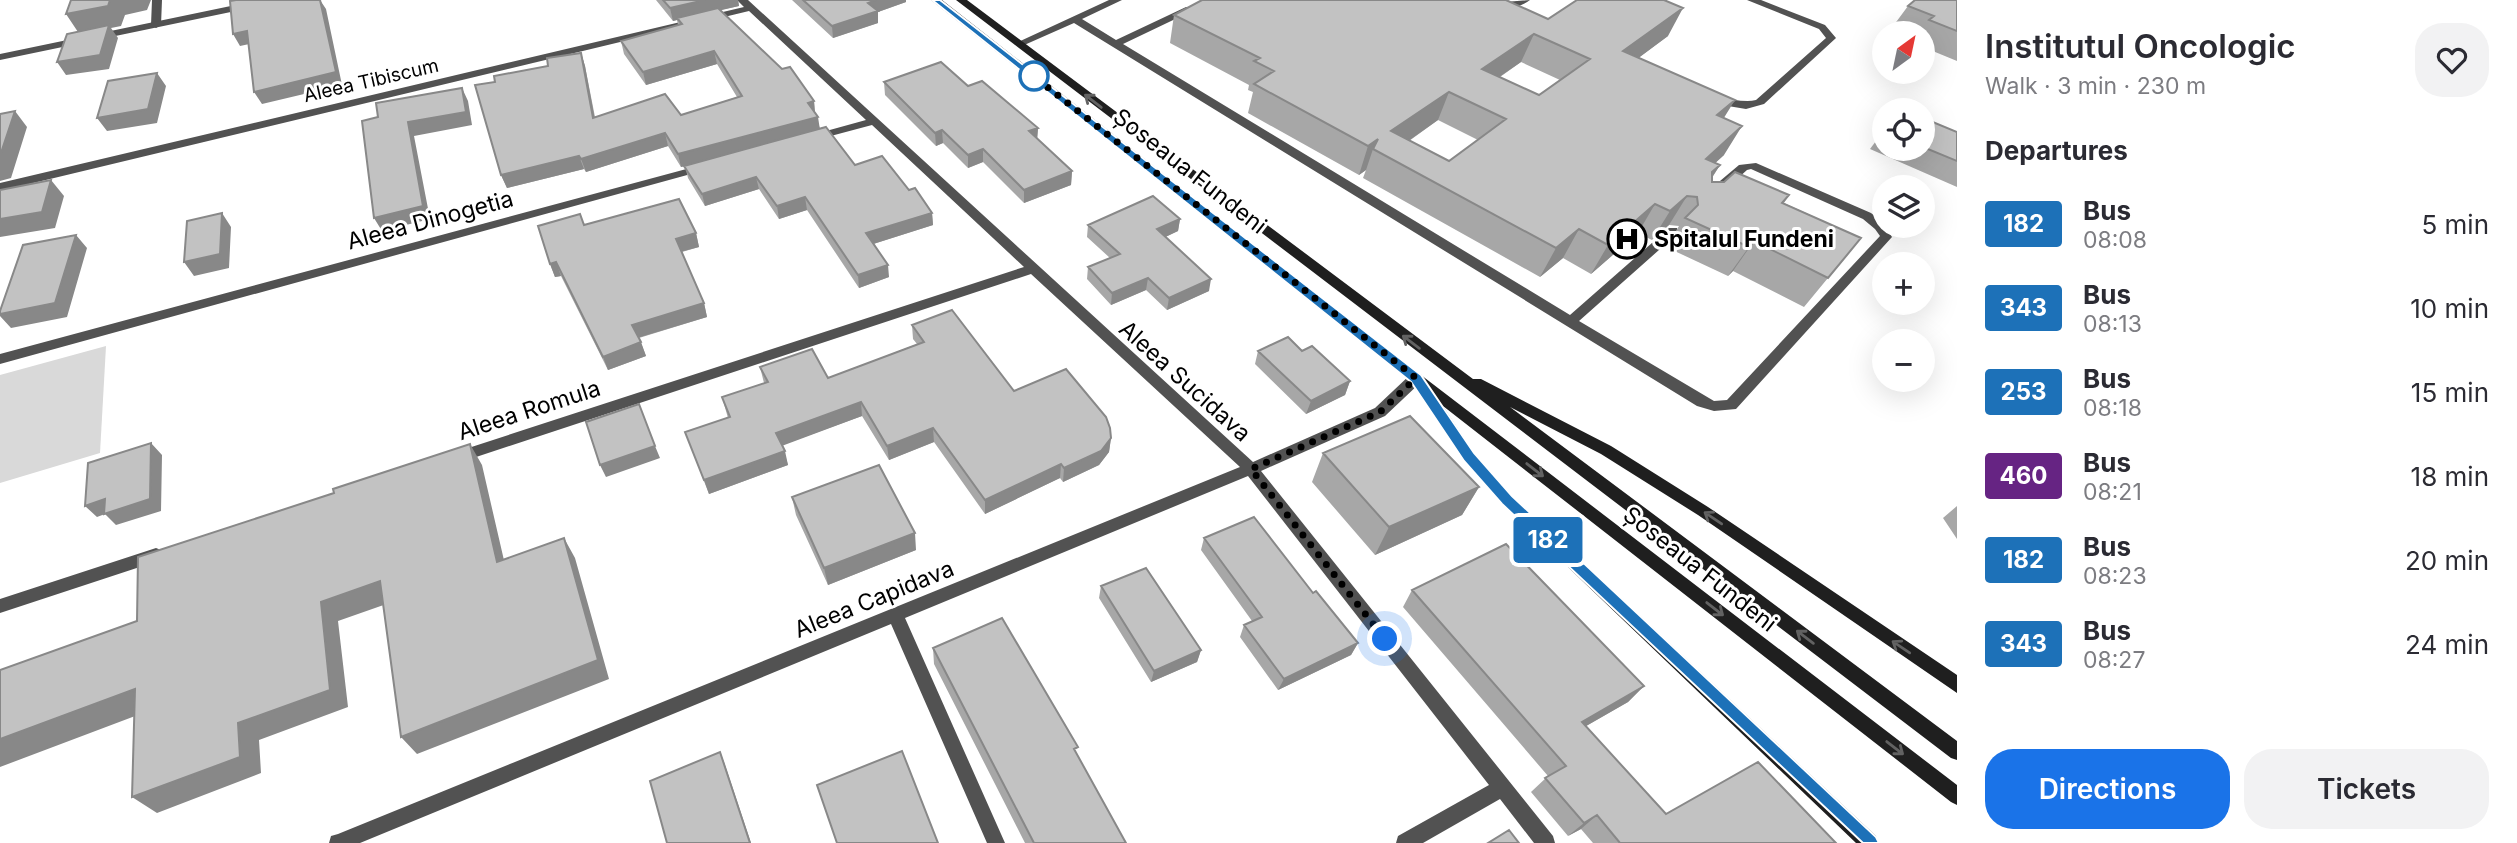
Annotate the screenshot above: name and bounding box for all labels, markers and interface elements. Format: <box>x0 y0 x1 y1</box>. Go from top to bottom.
north arrow <box>1872 21 1936 84</box>
map controls <box>1872 21 1935 392</box>
button: heart <box>2415 23 2489 97</box>
text: Institutul Oncologic <box>1985 26 2296 66</box>
street label: Aleea Tibiscum <box>301 54 441 107</box>
unlabelled marker <box>1019 61 1049 91</box>
text: Walk · 3 min · 230 m <box>1985 72 2206 100</box>
one-way arrow <box>1084 94 1102 109</box>
button: locate <box>1872 98 1935 161</box>
street label: Șoseaua Fundeni <box>1108 102 1272 240</box>
text: Departures <box>1985 135 2128 166</box>
button: layers <box>1872 175 1935 238</box>
street label: Aleea Dinogetia <box>344 184 516 256</box>
text: Bus <box>2083 195 2131 226</box>
text: 182 <box>2003 209 2044 238</box>
text: 5 min <box>2421 209 2489 240</box>
hospital icon: Spitalul Fundeni <box>1606 218 1648 260</box>
place label: Spitalul Fundeni <box>1654 225 1834 253</box>
text: 08:08 <box>2083 226 2147 254</box>
button: + <box>1872 252 1935 315</box>
text: Bus <box>2083 279 2131 310</box>
text: 343 <box>2000 293 2047 322</box>
text: 10 min <box>2410 293 2489 324</box>
text: 08:13 <box>2083 310 2142 338</box>
street label: Aleea Sucidava <box>1113 315 1257 447</box>
button: − <box>1872 329 1935 392</box>
one-way arrow <box>1402 335 1420 350</box>
text: Bus <box>2083 363 2131 394</box>
street label: Aleea Romula <box>454 374 604 446</box>
text: 253 <box>2001 377 2046 406</box>
text: 15 min <box>2411 377 2489 408</box>
text: 08:18 <box>2083 394 2142 422</box>
text: Bus <box>2083 447 2131 478</box>
text: 460 <box>2000 461 2048 490</box>
text: 18 min <box>2411 461 2489 492</box>
one-way arrow <box>1525 463 1544 478</box>
text: 08:21 <box>2083 478 2142 506</box>
street label: Șoseaua Fundeni <box>1618 500 1782 638</box>
one-way arrow <box>1704 511 1723 525</box>
line badge: 182 <box>1508 517 1588 563</box>
text: 182 <box>1527 525 1569 554</box>
text: Bus <box>2083 531 2131 562</box>
text: 182 <box>2003 545 2044 574</box>
text: 20 min <box>2405 545 2489 576</box>
street label: Aleea Capidava <box>790 554 958 644</box>
text: 08:23 <box>2083 562 2147 590</box>
one-way arrow <box>1705 602 1724 617</box>
text: Bus <box>2083 615 2131 646</box>
your location <box>1367 621 1402 656</box>
text: 343 <box>2000 629 2047 658</box>
text: 24 min <box>2405 629 2489 660</box>
one-way arrow <box>1796 630 1815 645</box>
one-way arrow <box>1892 640 1911 654</box>
text: 08:27 <box>2083 646 2145 674</box>
one-way arrow <box>1885 741 1904 756</box>
button: Directions <box>1985 749 2230 829</box>
button: Tickets <box>2244 749 2489 829</box>

